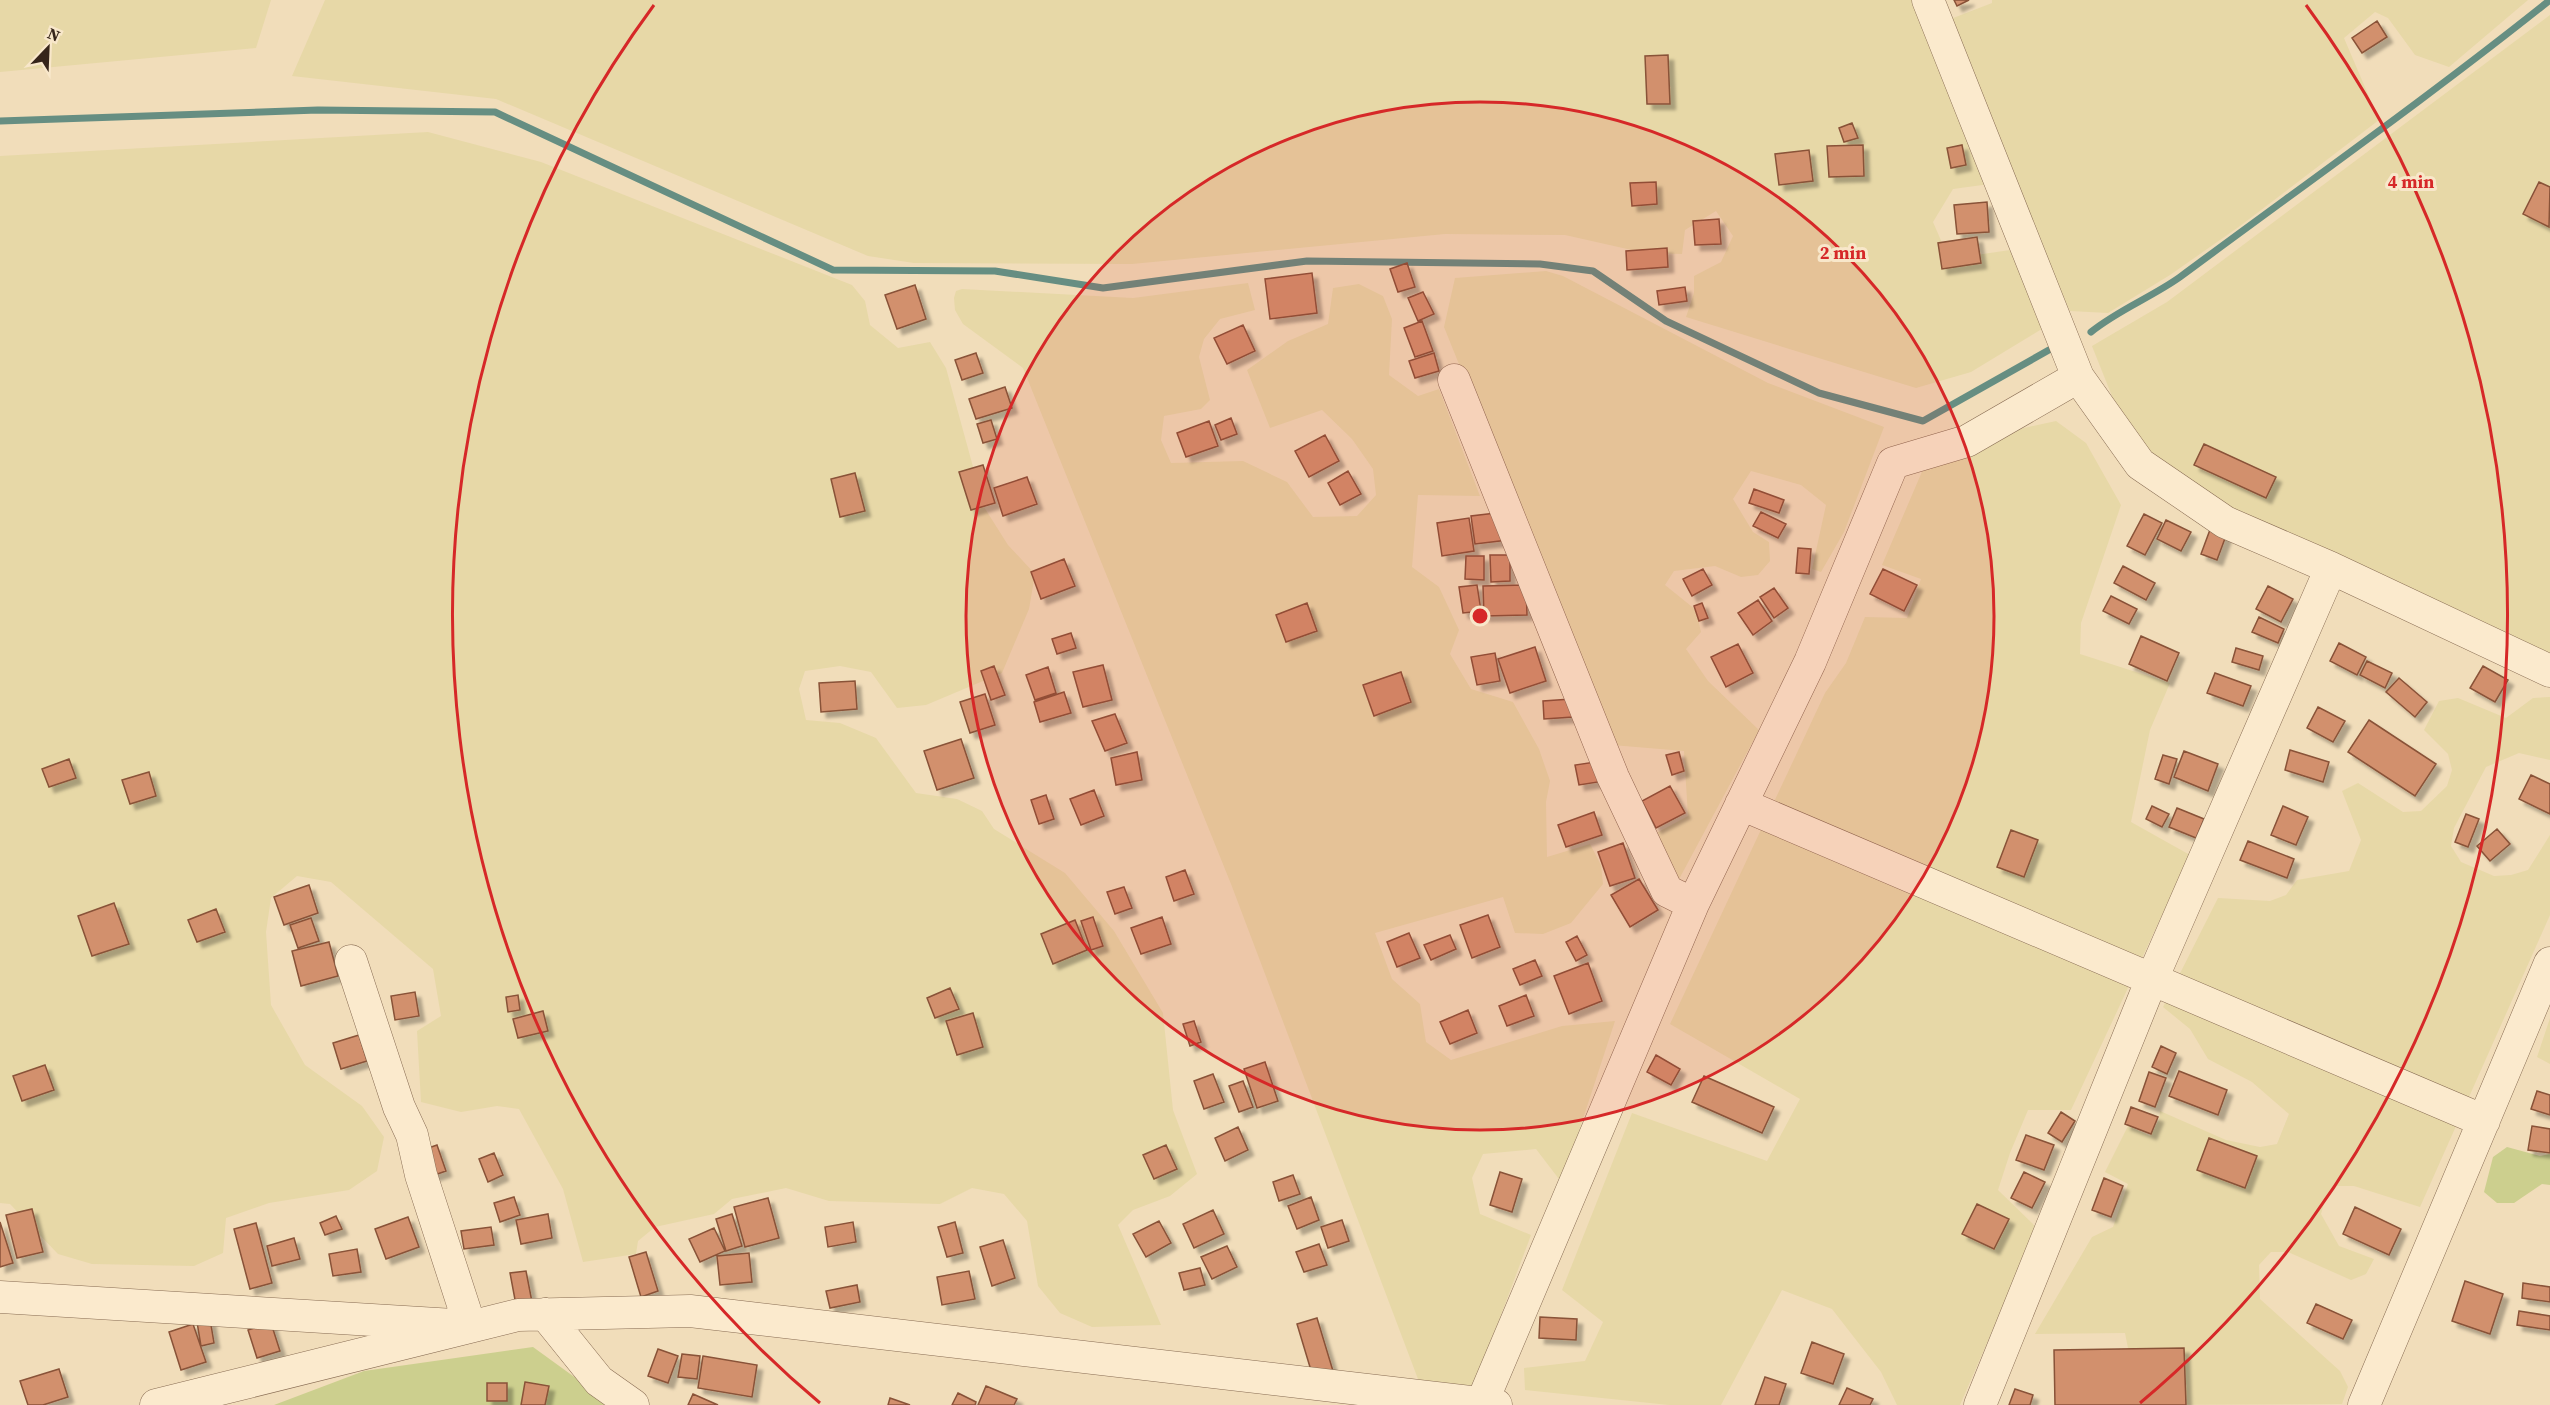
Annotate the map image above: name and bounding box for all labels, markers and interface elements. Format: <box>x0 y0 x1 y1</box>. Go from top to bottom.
north arrow <box>18 18 78 78</box>
text: N <box>44 22 64 47</box>
text: 4 min <box>2388 169 2434 194</box>
text: 2 min <box>1820 240 1866 265</box>
centre of rings <box>1470 606 1490 626</box>

